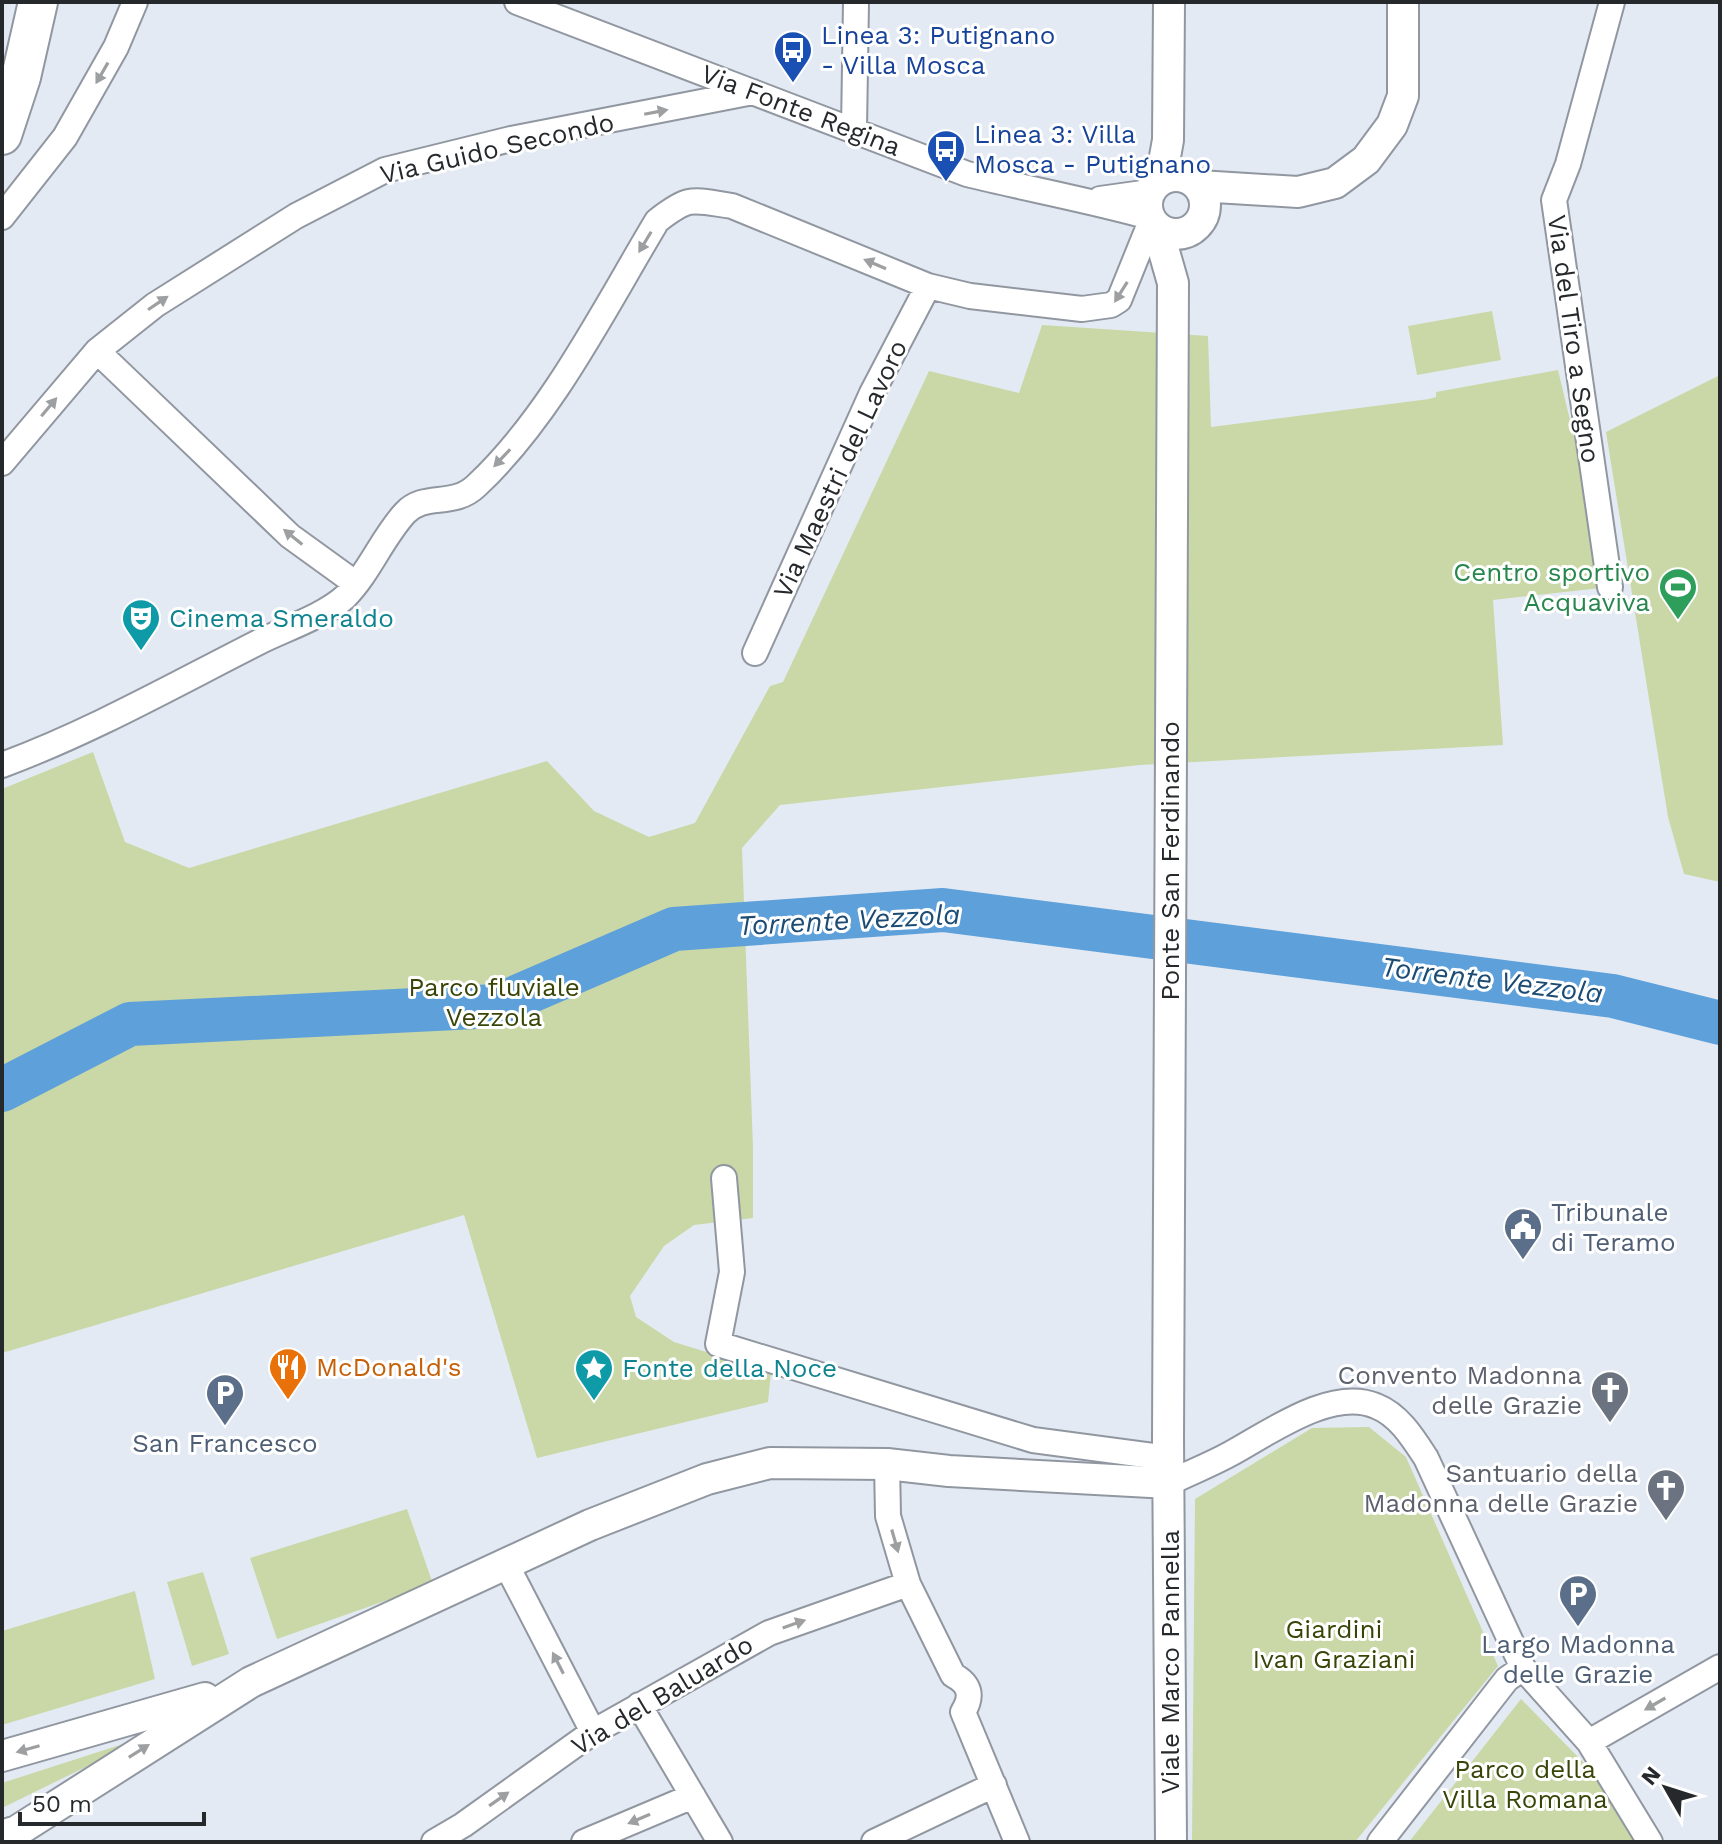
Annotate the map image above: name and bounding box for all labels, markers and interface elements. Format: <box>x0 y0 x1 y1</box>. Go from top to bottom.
place label: Linea 3: Putignano - Villa Mosca <box>821 20 1055 80</box>
bus stop icon: Linea 3: Putignano - Villa Mosca <box>772 29 814 84</box>
street label: Via Fonte Regina <box>697 58 905 162</box>
one-way arrow <box>95 61 109 84</box>
street label: Via Guido Secondo <box>377 106 617 190</box>
one-way arrow <box>644 106 669 118</box>
place label: Linea 3: Villa Mosca - Putignano <box>974 119 1211 179</box>
bus stop icon: Linea 3: Villa Mosca - Putignano <box>925 128 967 183</box>
street label: Via del Tiro a Segno <box>1542 213 1606 465</box>
one-way arrow <box>639 231 653 253</box>
one-way arrow <box>863 258 887 271</box>
one-way arrow <box>1114 281 1129 302</box>
one-way arrow <box>148 296 169 311</box>
street label: Via Maestri del Lavoro <box>767 335 913 603</box>
one-way arrow <box>40 397 58 417</box>
one-way arrow <box>493 448 511 467</box>
one-way arrow <box>283 529 303 546</box>
place label: Centro sportivo Acquaviva <box>1453 557 1650 617</box>
sports icon: Centro sportivo Acquaviva <box>1657 566 1699 621</box>
theatre icon: Cinema Smeraldo <box>120 597 162 652</box>
place label: Cinema Smeraldo <box>169 603 394 633</box>
street label: Ponte San Ferdinando <box>1155 721 1185 1001</box>
water label: Torrente Vezzola <box>737 898 961 942</box>
water label: Torrente Vezzola <box>1379 950 1605 1010</box>
park label: Parco fluviale Vezzola <box>408 972 580 1032</box>
place label: Tribunale di Teramo <box>1551 1197 1676 1257</box>
public building icon: Tribunale di Teramo <box>1502 1206 1544 1261</box>
restaurant icon: McDonald's <box>267 1346 309 1401</box>
place icon: Fonte della Noce <box>573 1347 615 1402</box>
place label: McDonald's <box>316 1352 461 1382</box>
place label: Fonte della Noce <box>622 1353 837 1383</box>
place label: Convento Madonna delle Grazie <box>1337 1360 1582 1420</box>
church icon: Convento Madonna delle Grazie <box>1589 1369 1631 1424</box>
parking icon: San Francesco <box>204 1372 246 1427</box>
place label: San Francesco <box>132 1428 318 1458</box>
place label: Santuario della Madonna delle Grazie <box>1363 1458 1638 1518</box>
church icon: Santuario della Madonna delle Grazie <box>1645 1467 1687 1522</box>
one-way arrow <box>890 1529 902 1554</box>
street label: Viale Marco Pannella <box>1155 1529 1185 1794</box>
parking icon: Largo Madonna delle Grazie <box>1557 1573 1599 1628</box>
park label: Giardini Ivan Graziani <box>1253 1614 1415 1674</box>
one-way arrow <box>782 1617 806 1629</box>
street label: Via del Baluardo <box>566 1629 758 1761</box>
place label: Largo Madonna delle Grazie <box>1481 1629 1675 1689</box>
one-way arrow <box>551 1652 564 1675</box>
one-way arrow <box>1644 1697 1666 1711</box>
one-way arrow <box>15 1743 39 1756</box>
one-way arrow <box>129 1744 150 1759</box>
north arrow <box>1626 1748 1706 1828</box>
park label: Parco della Villa Romana <box>1442 1754 1608 1814</box>
text: N <box>1636 1762 1666 1790</box>
scale bar <box>20 1776 204 1826</box>
text: 50 m <box>32 1790 92 1818</box>
one-way arrow <box>488 1791 510 1807</box>
one-way arrow <box>627 1812 650 1825</box>

